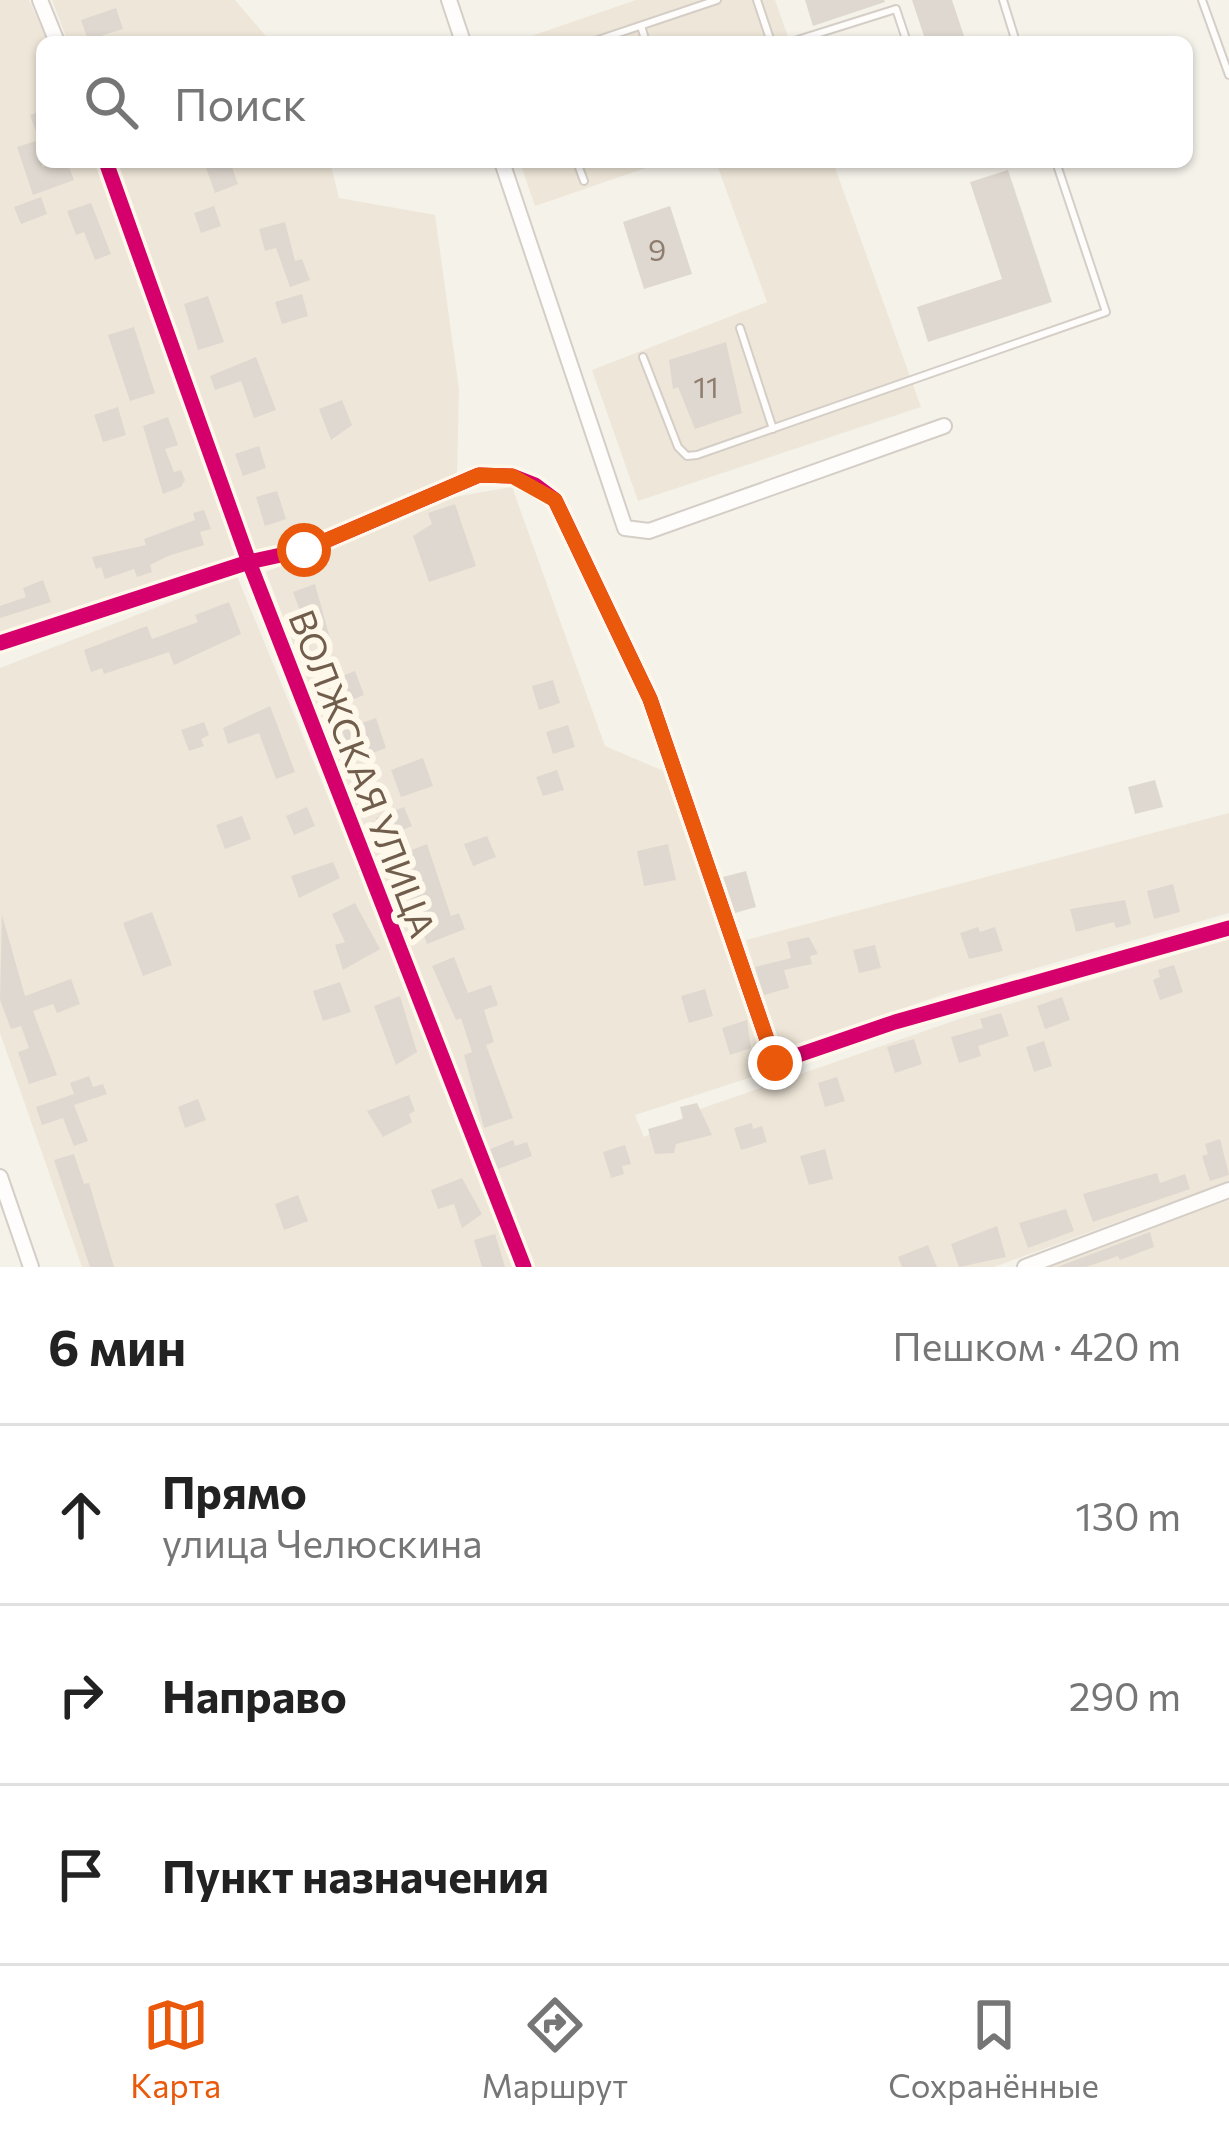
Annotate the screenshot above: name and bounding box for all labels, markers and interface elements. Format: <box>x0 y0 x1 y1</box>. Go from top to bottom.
search box <box>36 36 1193 168</box>
icon: search <box>78 69 144 135</box>
text: Поиск <box>174 75 307 130</box>
house number: 9 <box>648 230 666 267</box>
house number: 11 <box>693 367 719 404</box>
route start <box>277 523 331 577</box>
street label: ВОЛЖСКАЯ УЛИЦА <box>281 603 447 943</box>
route end <box>748 1036 802 1090</box>
text: 6 мин <box>48 1314 186 1377</box>
text: Пешком · 420 m <box>893 1321 1181 1369</box>
text: Прямо <box>162 1463 307 1518</box>
icon: ahead <box>48 1482 114 1548</box>
text: 130 m <box>1075 1491 1181 1539</box>
text: улица Челюскина <box>162 1518 483 1566</box>
icon: right <box>48 1662 114 1728</box>
text: Направо <box>162 1667 347 1722</box>
text: 290 m <box>1069 1671 1181 1719</box>
icon: arrive <box>48 1842 114 1908</box>
text: Пункт назначения <box>162 1847 549 1902</box>
tab: Карта <box>130 1992 221 2105</box>
tab: Маршрут <box>481 1992 628 2105</box>
tab: Сохранённые <box>888 1992 1099 2105</box>

